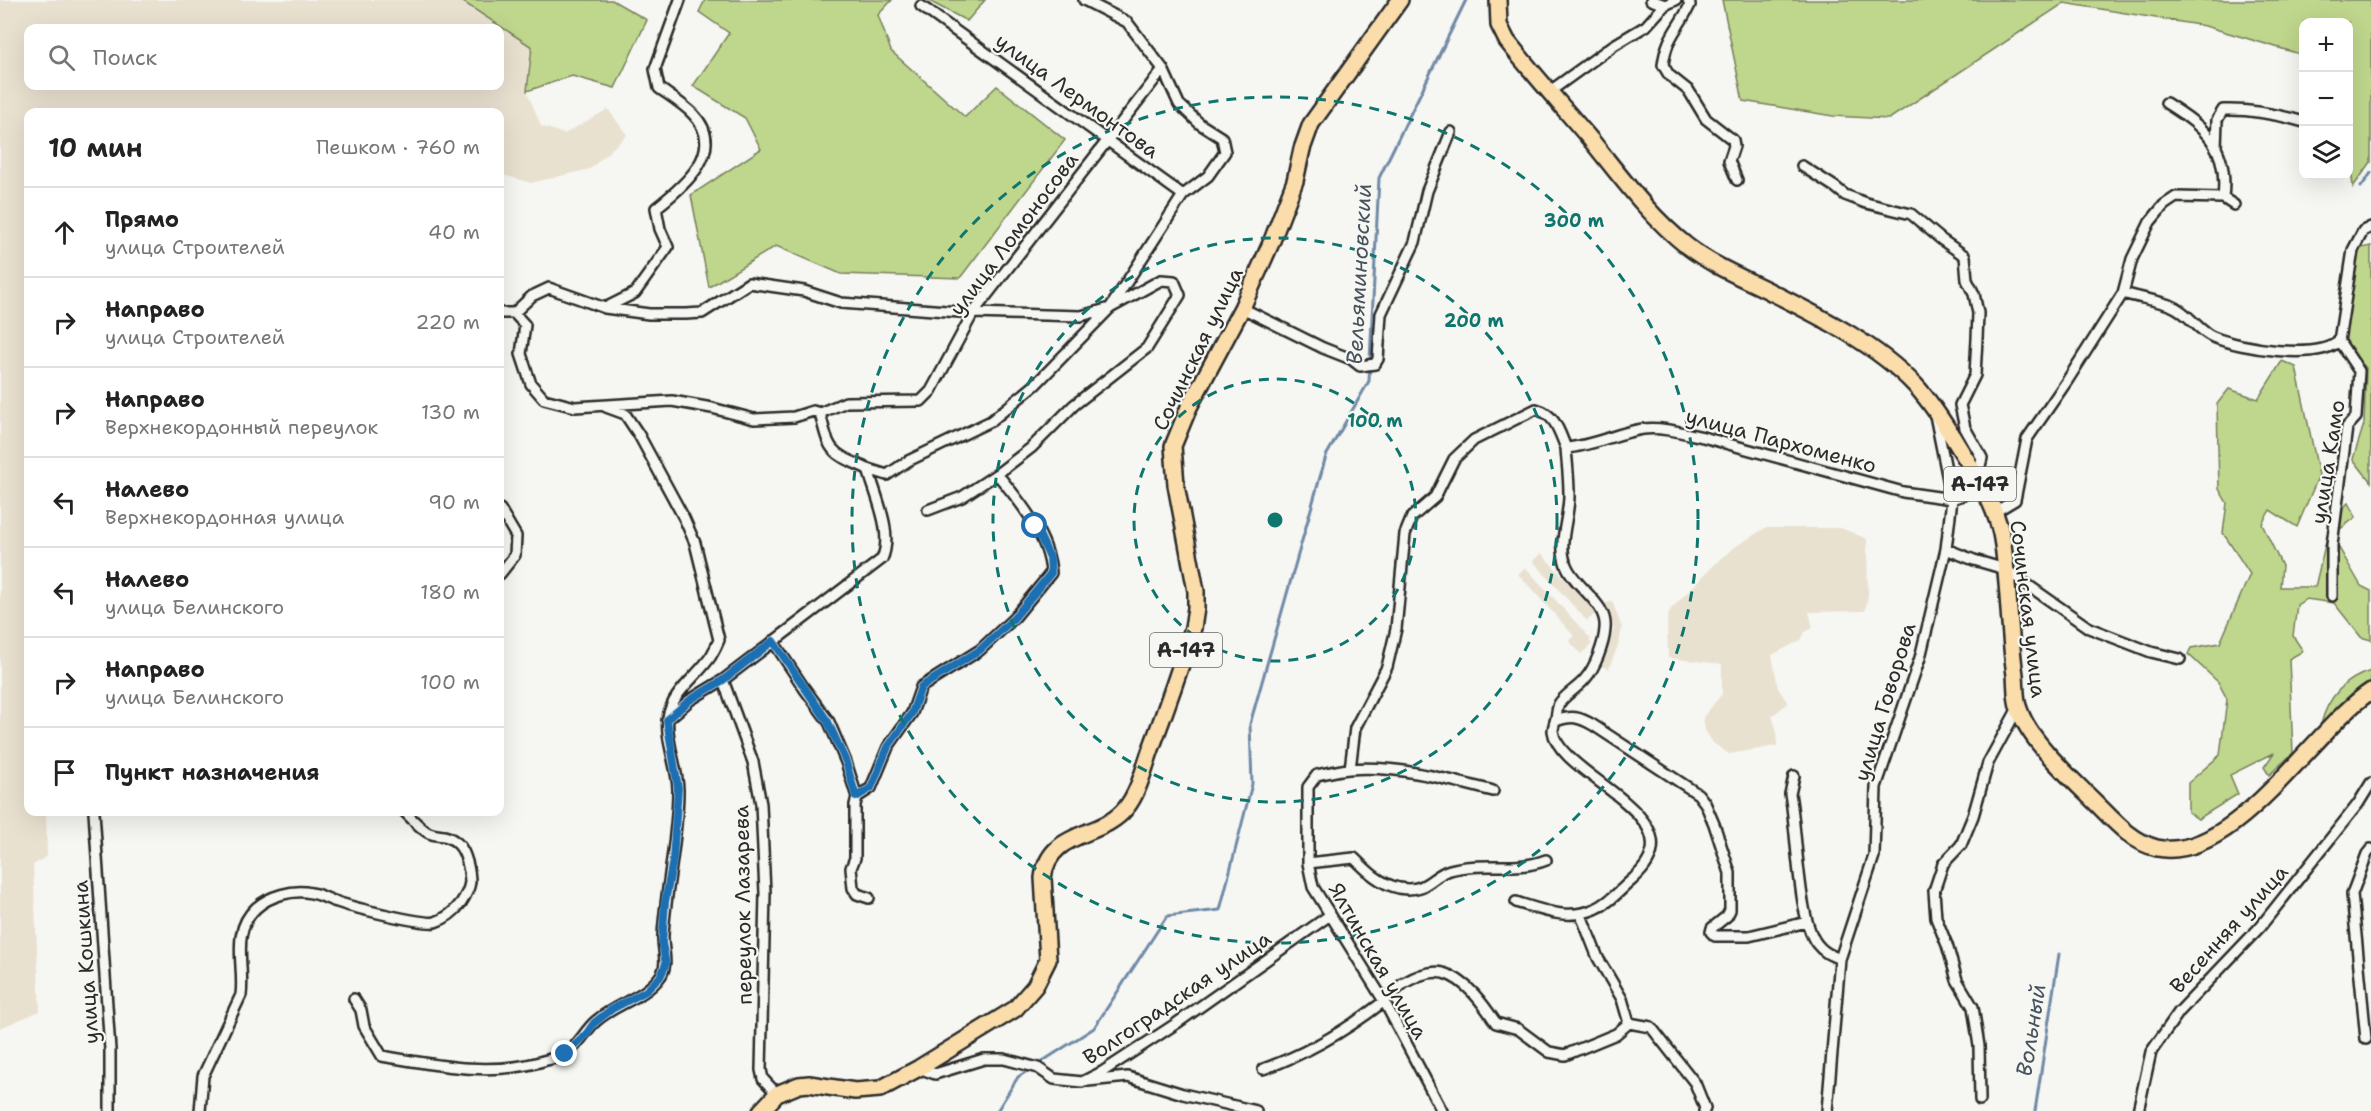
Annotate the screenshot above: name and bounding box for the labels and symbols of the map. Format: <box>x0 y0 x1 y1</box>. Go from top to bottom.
street label: улица Лермонтова <box>989 27 1165 165</box>
street label: улица Ломоносова <box>943 147 1085 321</box>
water label: Вельяминовский <box>1340 183 1378 365</box>
text: 300 m <box>1544 209 1605 233</box>
street label: Сочинская улица <box>1146 263 1250 435</box>
text: 200 m <box>1444 309 1505 333</box>
street label: улица Камо <box>2304 398 2352 526</box>
street label: улица Пархоменко <box>1683 402 1879 480</box>
text: 100 m <box>1347 409 1403 433</box>
road number: А-147 <box>1944 467 2016 501</box>
centre of rings <box>1265 510 1285 530</box>
route start <box>1021 512 1047 538</box>
street label: Сочинская улица <box>2003 519 2053 699</box>
street label: улица Говорова <box>1848 619 1922 785</box>
road number: А-147 <box>1150 633 1222 667</box>
street label: переулок Лазарева <box>727 805 759 1005</box>
street label: Весенняя улица <box>2164 859 2294 999</box>
street label: Ялтинская улица <box>1322 878 1434 1044</box>
street label: улица Кошкина <box>66 879 106 1045</box>
street label: Волгоградская улица <box>1078 925 1276 1071</box>
water label: Вольный <box>2009 982 2053 1078</box>
route end <box>551 1040 577 1066</box>

